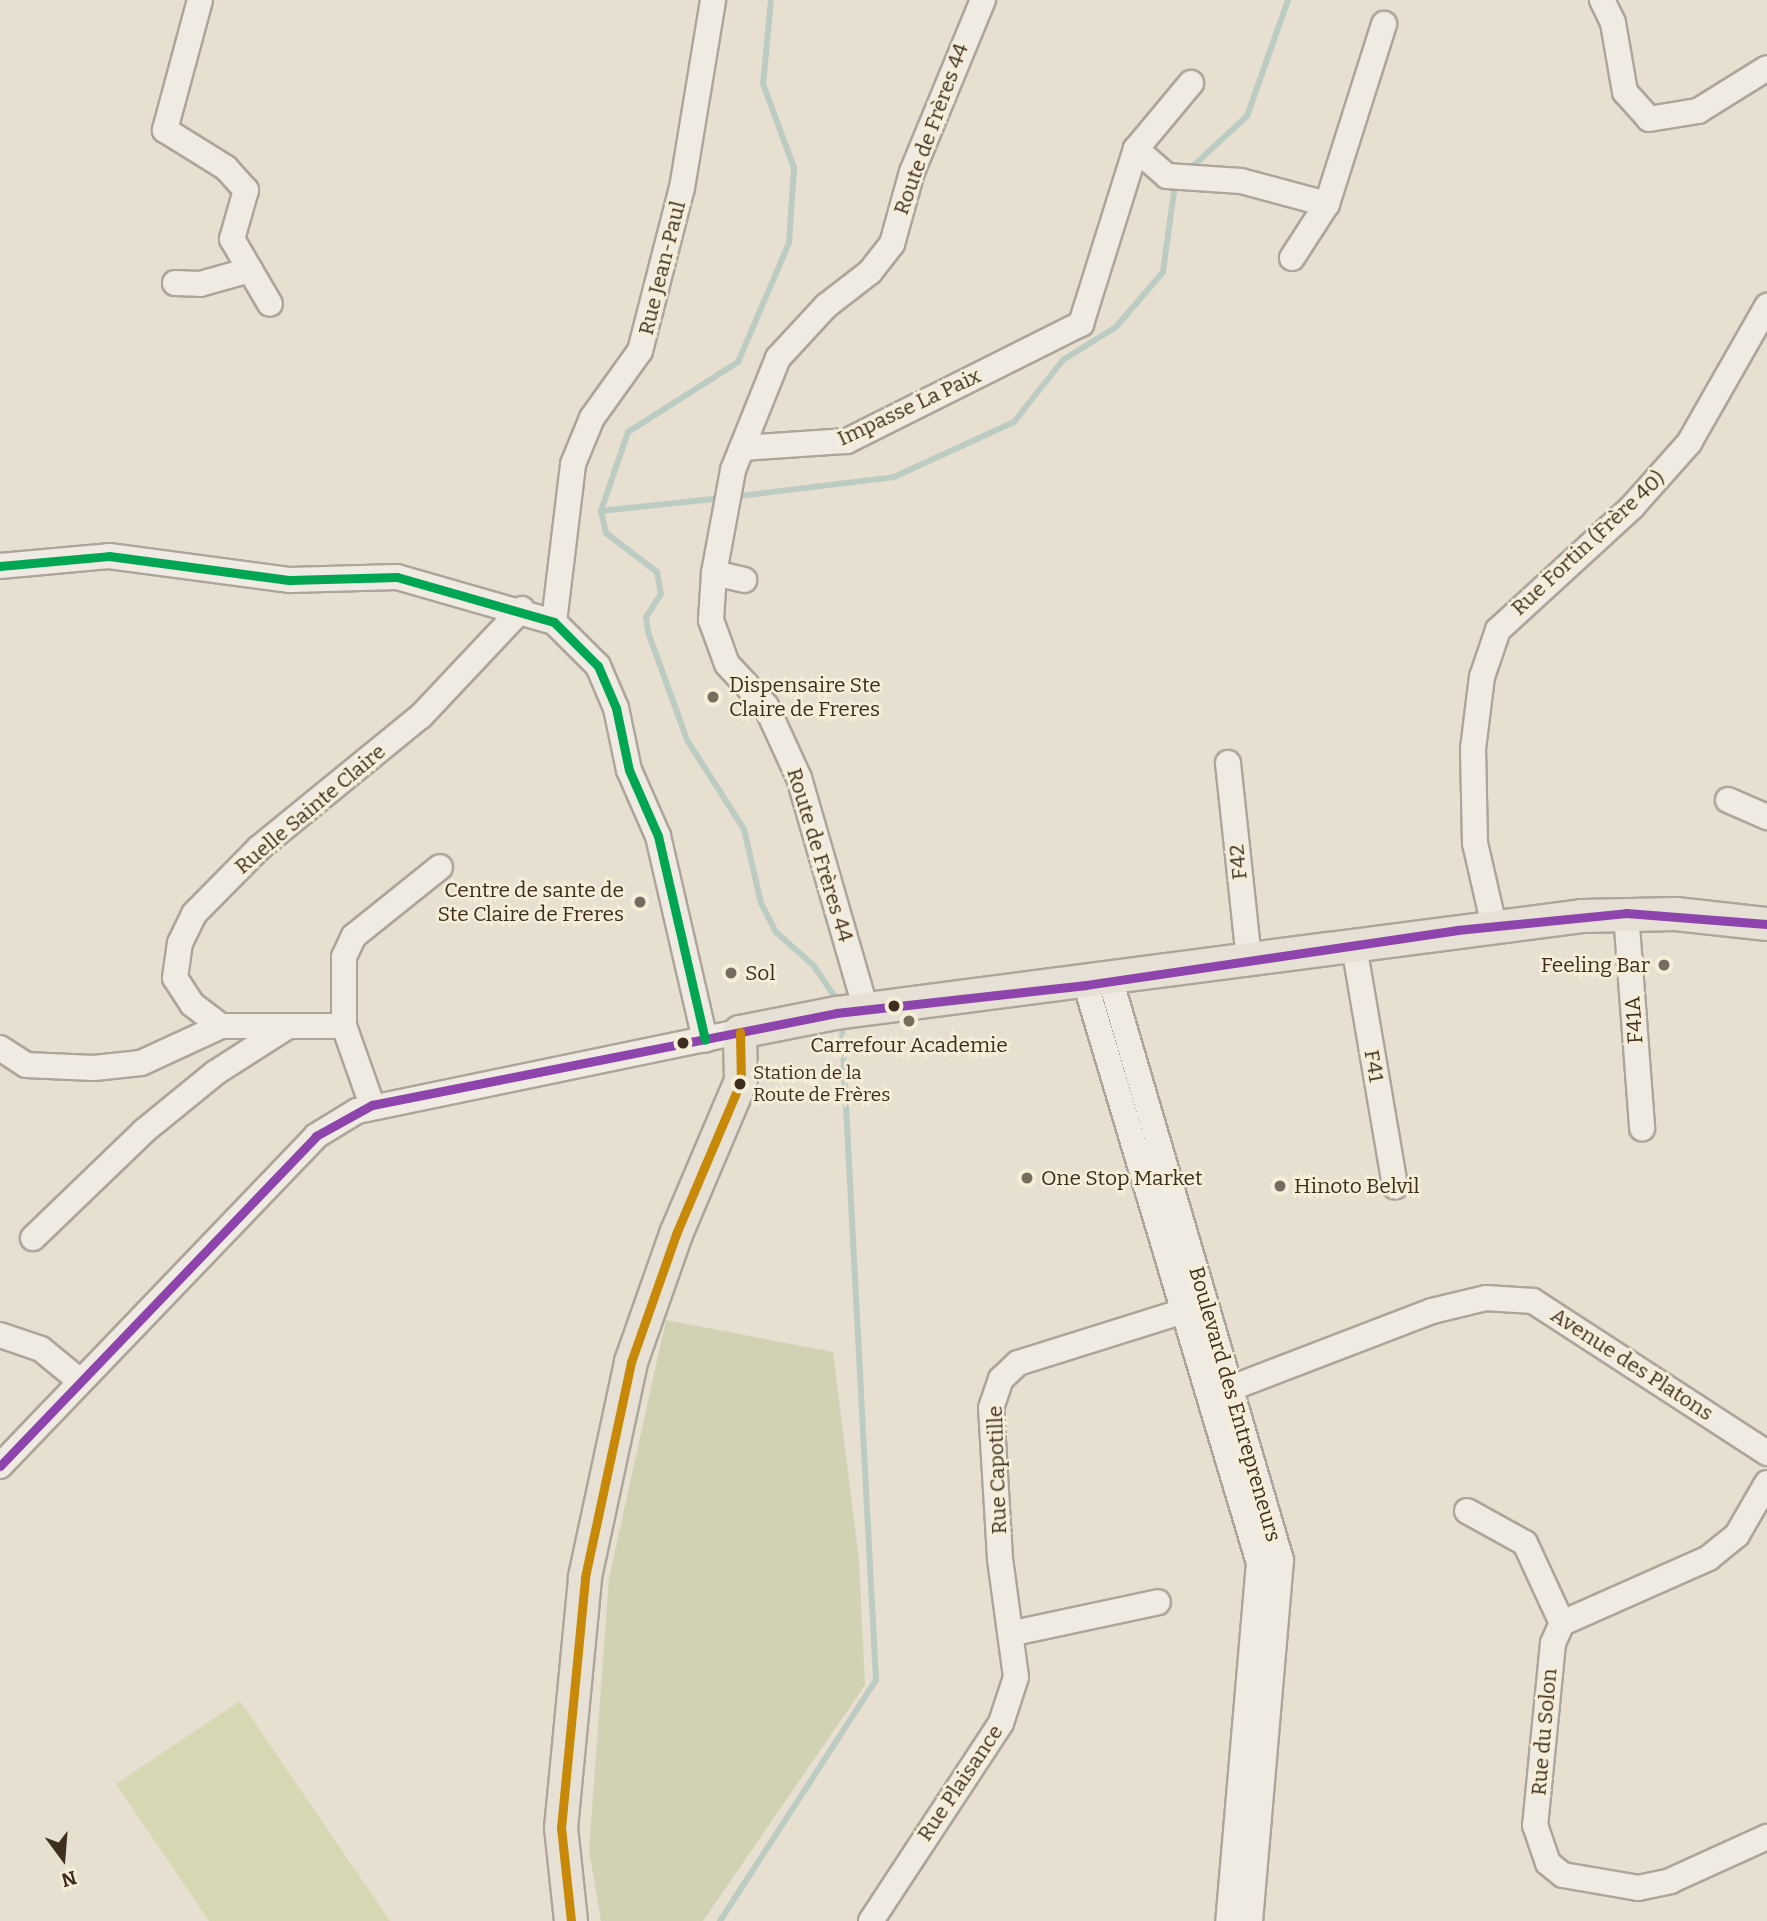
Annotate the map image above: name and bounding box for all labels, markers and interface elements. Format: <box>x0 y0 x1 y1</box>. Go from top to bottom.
street label: Route de Frères 44 <box>888 40 974 218</box>
street label: Rue Jean-Paul <box>633 198 691 338</box>
street label: Impasse La Paix <box>833 363 985 451</box>
street label: Rue Fortin (Frère 40) <box>1506 465 1670 621</box>
place label: Dispensaire Ste Claire de Freres <box>729 672 881 722</box>
marker: Dispensaire Ste Claire de Freres <box>703 687 723 707</box>
street label: Ruelle Sainte Claire <box>230 739 390 879</box>
street label: Route de Frères 44 <box>782 765 858 945</box>
street label: F42 <box>1224 843 1252 881</box>
place label: Centre de sante de Ste Claire de Freres <box>438 877 624 927</box>
marker: Centre de sante de Ste Claire de Freres <box>630 892 650 912</box>
place label: Feeling Bar <box>1541 952 1650 978</box>
marker: Feeling Bar <box>1656 957 1672 973</box>
place label: Sol <box>745 960 775 986</box>
marker: Sol <box>723 965 739 981</box>
street label: F41A <box>1620 995 1648 1045</box>
unlabelled marker <box>887 999 901 1013</box>
marker: Carrefour Academie <box>901 1013 917 1029</box>
place label: Carrefour Academie <box>810 1032 1008 1058</box>
unlabelled marker <box>676 1036 690 1050</box>
street label: F41 <box>1359 1048 1389 1084</box>
place label: Station de la Route de Frères <box>753 1062 890 1106</box>
marker: Station de la Route de Frères <box>733 1077 747 1091</box>
place label: One Stop Market <box>1041 1165 1203 1191</box>
marker: One Stop Market <box>1019 1170 1035 1186</box>
place label: Hinoto Belvil <box>1294 1173 1420 1199</box>
marker: Hinoto Belvil <box>1272 1178 1288 1194</box>
street label: Boulevard des Entrepreneurs <box>1184 1264 1286 1544</box>
street label: Avenue des Platons <box>1546 1302 1718 1426</box>
street label: Rue Capotille <box>982 1405 1012 1535</box>
street label: Rue du Solon <box>1526 1667 1562 1797</box>
street label: Rue Plaisance <box>912 1720 1008 1846</box>
north arrow <box>28 1823 98 1893</box>
text: N <box>59 1866 79 1892</box>

